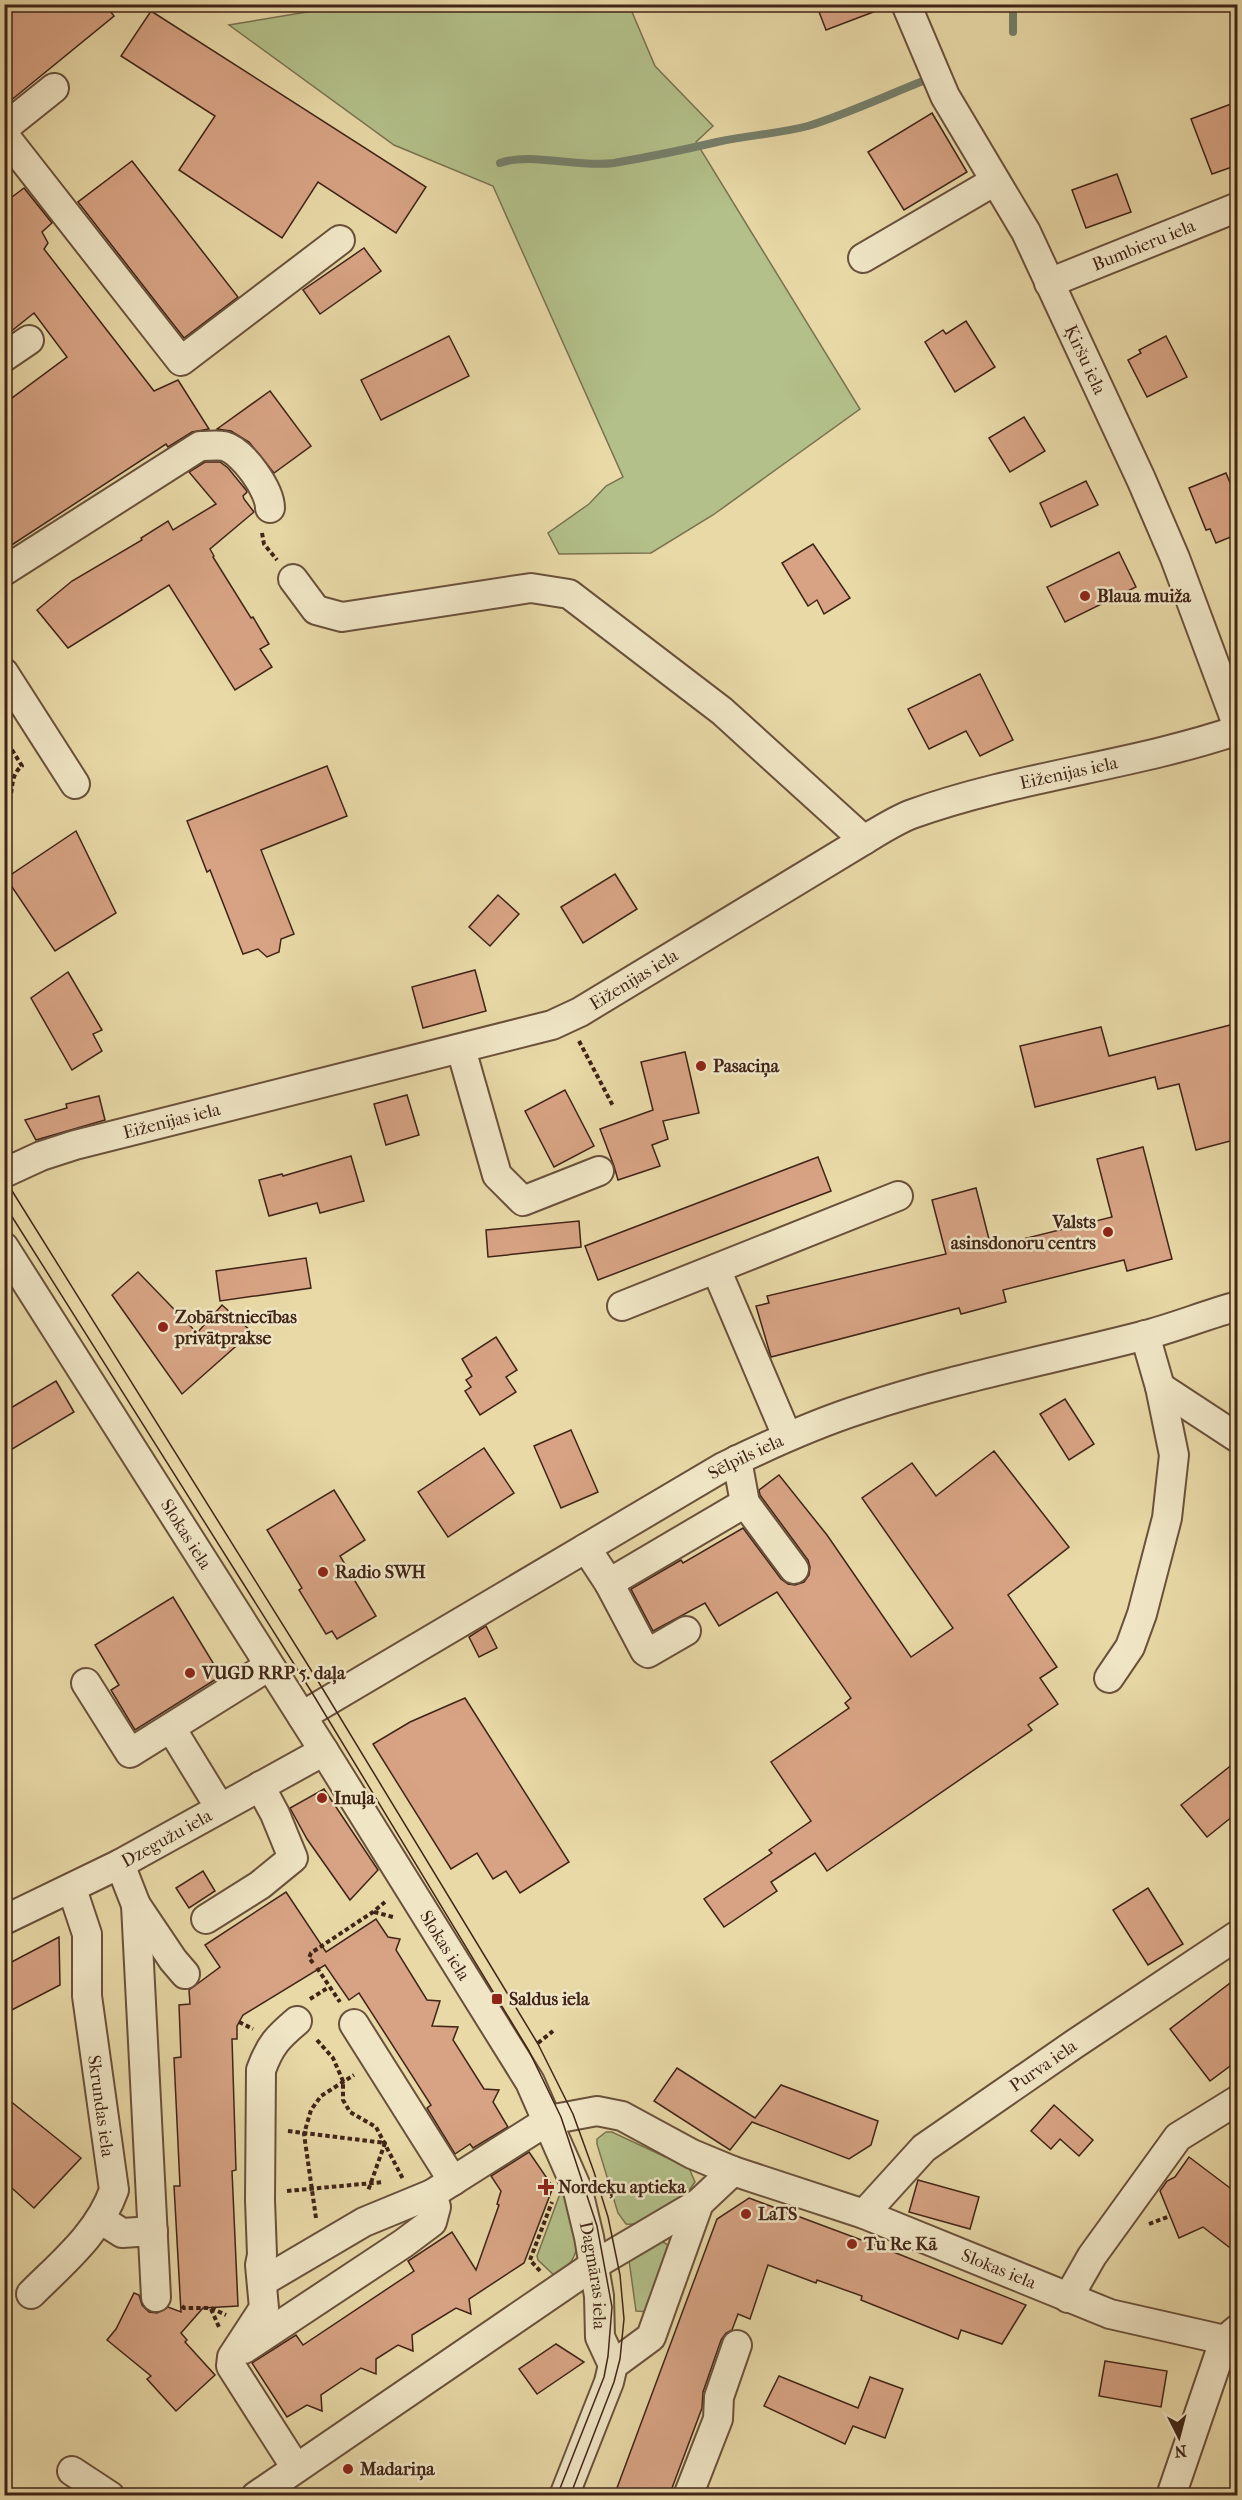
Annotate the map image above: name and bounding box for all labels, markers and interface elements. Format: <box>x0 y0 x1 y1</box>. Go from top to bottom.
street label: Bumbieru iela <box>1089 215 1199 276</box>
street label: Ķiršu iela <box>1060 322 1110 398</box>
place label: Blaua muiža <box>1097 586 1192 607</box>
marker: Blaua muiža <box>1078 589 1092 603</box>
street label: Eiženijas iela <box>1018 752 1120 794</box>
street label: Eiženijas iela <box>586 945 683 1015</box>
place label: Pasaciņa <box>713 1056 780 1078</box>
marker: Pasaciņa <box>694 1059 708 1073</box>
street label: Eiženijas iela <box>121 1099 223 1144</box>
place label: Valsts asinsdonoru centrs <box>951 1212 1096 1254</box>
marker: Valsts asinsdonoru centrs <box>1101 1225 1115 1239</box>
place label: Zobārstniecības privātprakse <box>174 1307 297 1349</box>
marker: Zobārstniecības privātprakse <box>156 1320 170 1334</box>
street label: Sēlpils iela <box>704 1430 787 1484</box>
street label: Slokas iela <box>156 1495 216 1574</box>
place label: Radio SWH <box>335 1562 427 1583</box>
marker: Radio SWH <box>316 1565 330 1579</box>
place label: VUGD RRP 5. daļa <box>201 1663 346 1685</box>
marker: VUGD RRP 5. daļa <box>183 1666 197 1680</box>
place label: Inuļa <box>334 1788 375 1810</box>
marker: Inuļa <box>315 1791 329 1805</box>
street label: Dzegužu iela <box>118 1805 216 1872</box>
street label: Slokas iela <box>415 1907 475 1985</box>
place label: Saldus iela <box>509 1989 590 2010</box>
marker: Saldus iela <box>490 1992 504 2006</box>
street label: Purva iela <box>1006 2035 1082 2097</box>
street label: Skrundas iela <box>83 2054 118 2159</box>
place label: Nordeķu aptieka <box>558 2177 686 2199</box>
marker: Nordeķu aptieka <box>539 2180 553 2194</box>
place label: LaTS <box>758 2204 797 2225</box>
marker: LaTS <box>739 2207 753 2221</box>
street label: Dagmāras iela <box>575 2219 610 2330</box>
place label: Tu Re Kā <box>863 2234 938 2255</box>
marker: Tu Re Kā <box>845 2237 859 2251</box>
street label: Slokas iela <box>958 2245 1040 2294</box>
north arrow <box>1149 2407 1209 2467</box>
text: N <box>1173 2441 1188 2462</box>
place label: Madariņa <box>359 2459 435 2481</box>
marker: Madariņa <box>341 2462 355 2476</box>

